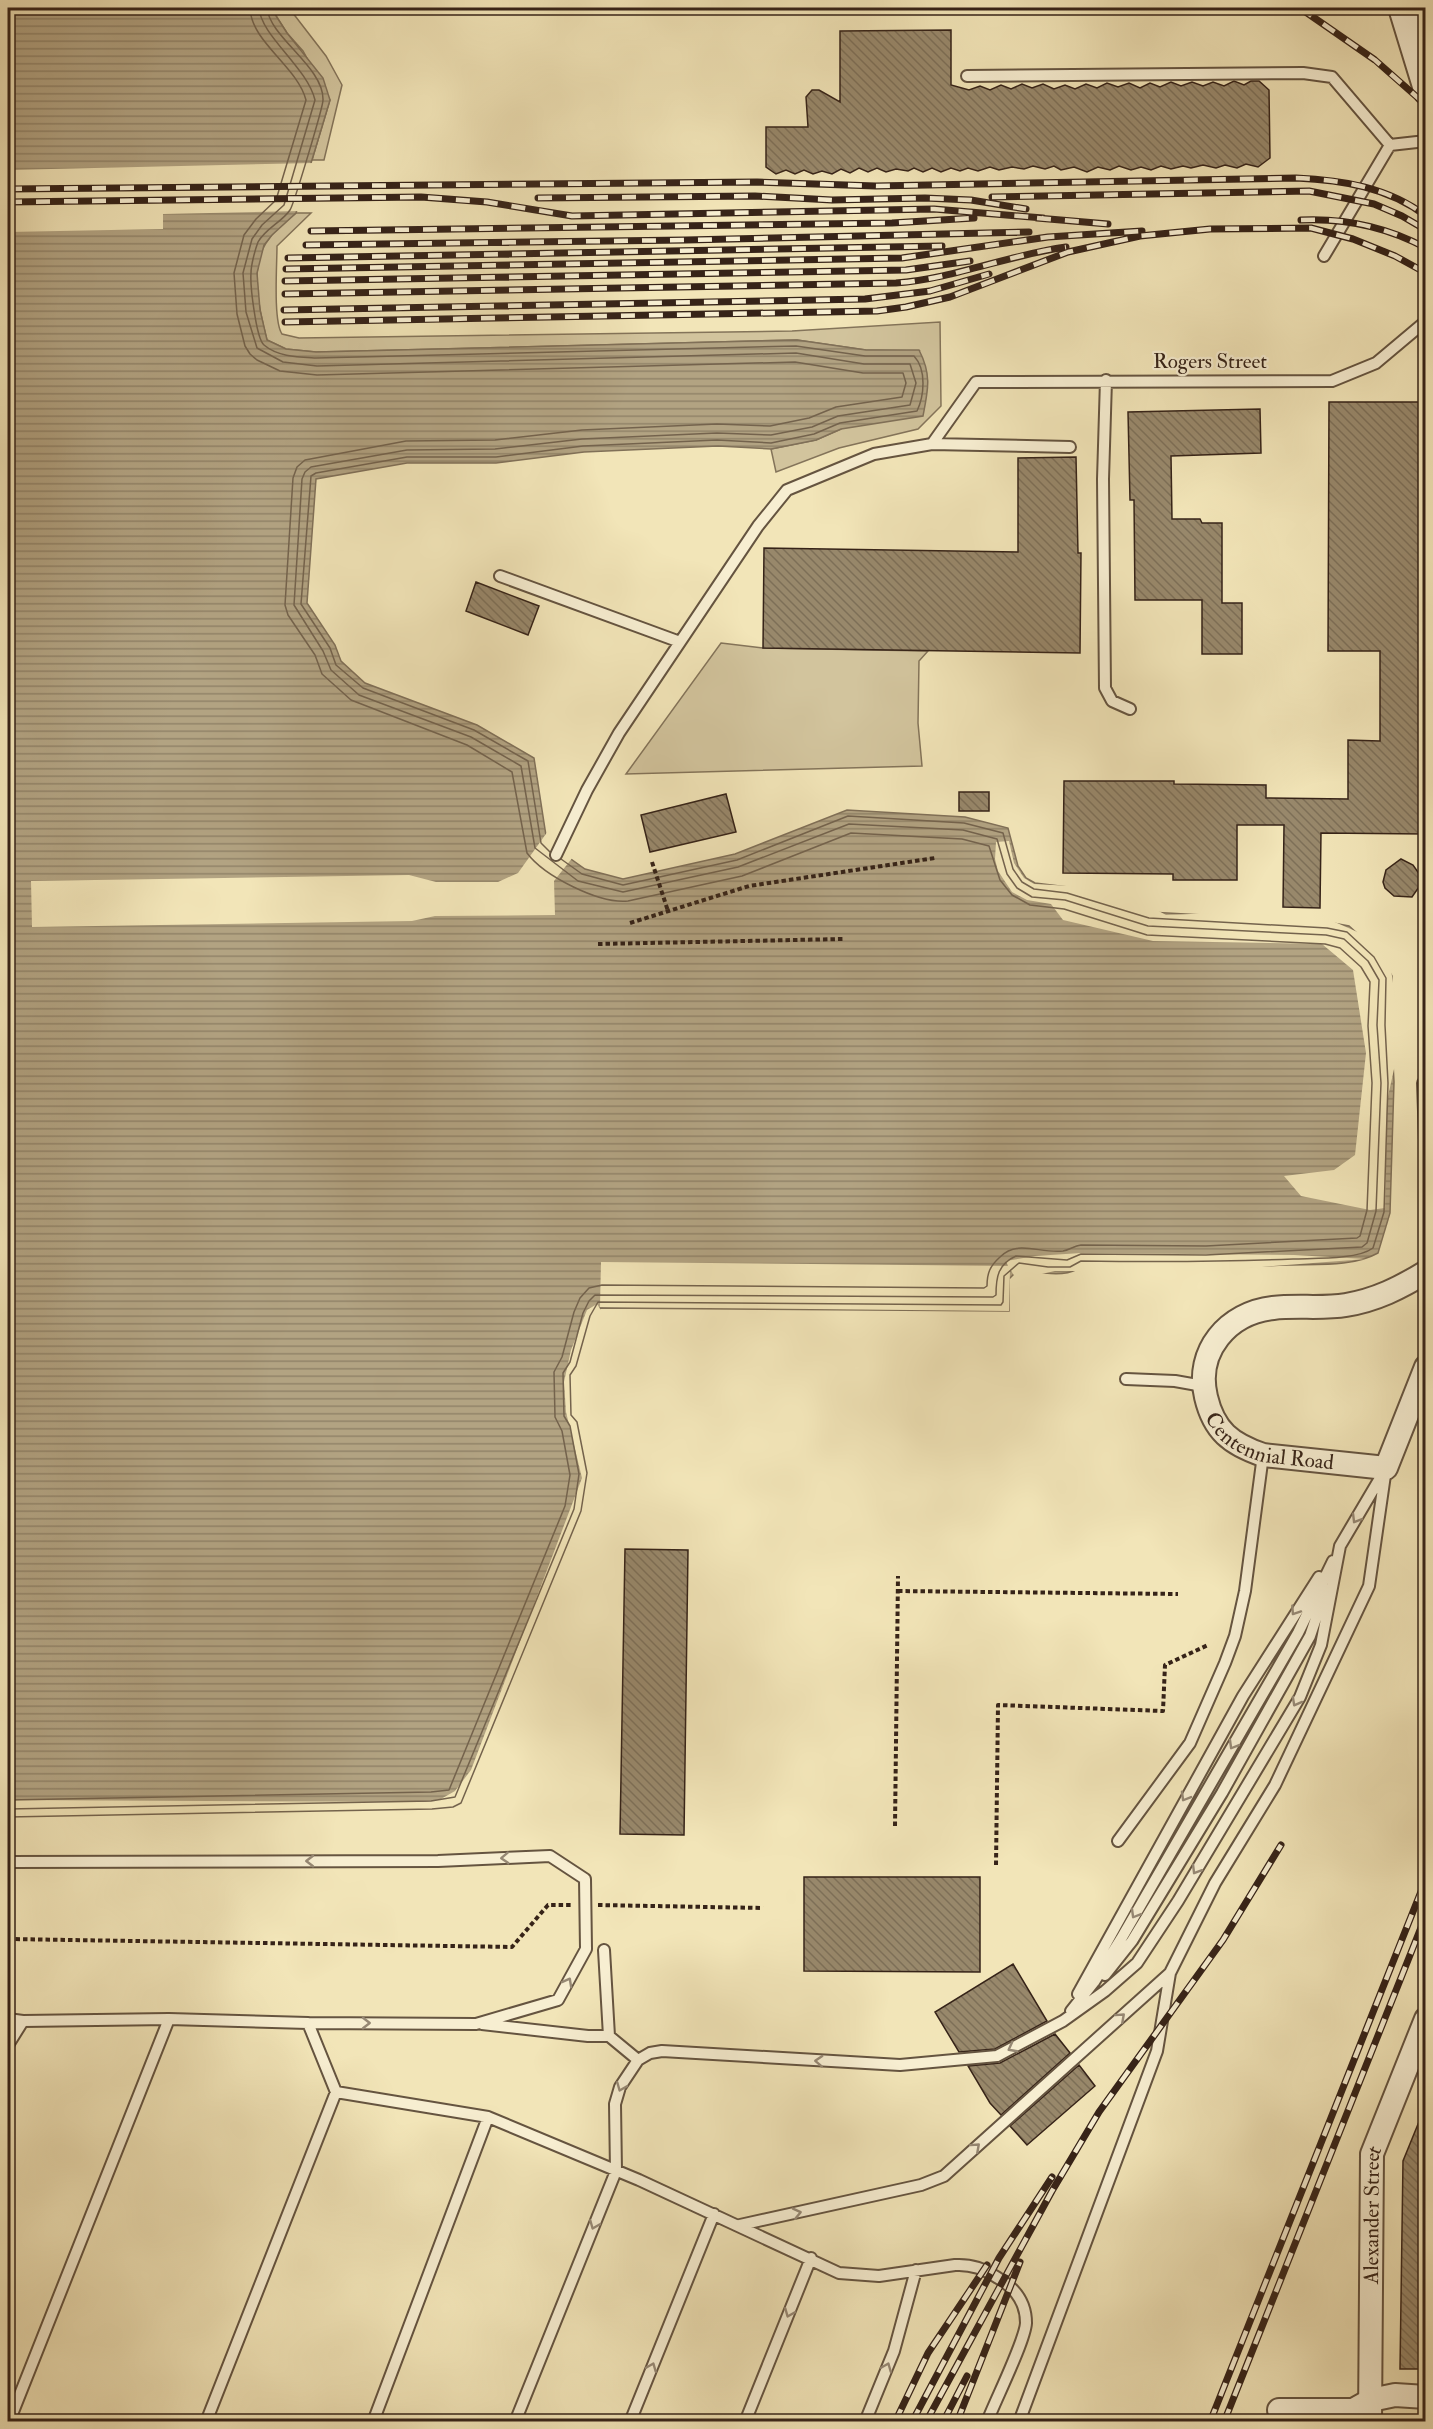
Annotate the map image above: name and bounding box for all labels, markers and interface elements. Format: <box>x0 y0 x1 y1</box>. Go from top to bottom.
street label: Rogers Street <box>1153 348 1267 375</box>
street label: Centennial Road <box>1199 1407 1336 1476</box>
one-way arrow <box>1352 1513 1364 1523</box>
one-way arrow <box>1292 1605 1303 1616</box>
one-way arrow <box>1292 1696 1303 1707</box>
one-way arrow <box>1228 1739 1240 1749</box>
one-way arrow <box>1181 1791 1193 1801</box>
one-way arrow <box>500 1852 509 1865</box>
one-way arrow <box>305 1855 314 1867</box>
one-way arrow <box>1192 1864 1204 1874</box>
one-way arrow <box>1131 1908 1143 1918</box>
one-way arrow <box>561 1977 572 1988</box>
one-way arrow <box>1114 2013 1125 2024</box>
one-way arrow <box>362 2017 371 2029</box>
one-way arrow <box>1008 2041 1018 2052</box>
one-way arrow <box>815 2054 824 2067</box>
one-way arrow <box>616 2080 628 2091</box>
street label: Alexander Street <box>1358 2141 1388 2285</box>
one-way arrow <box>969 2143 980 2154</box>
one-way arrow <box>791 2207 801 2220</box>
one-way arrow <box>589 2219 601 2230</box>
one-way arrow <box>784 2307 796 2318</box>
one-way arrow <box>880 2362 892 2373</box>
one-way arrow <box>645 2363 657 2374</box>

